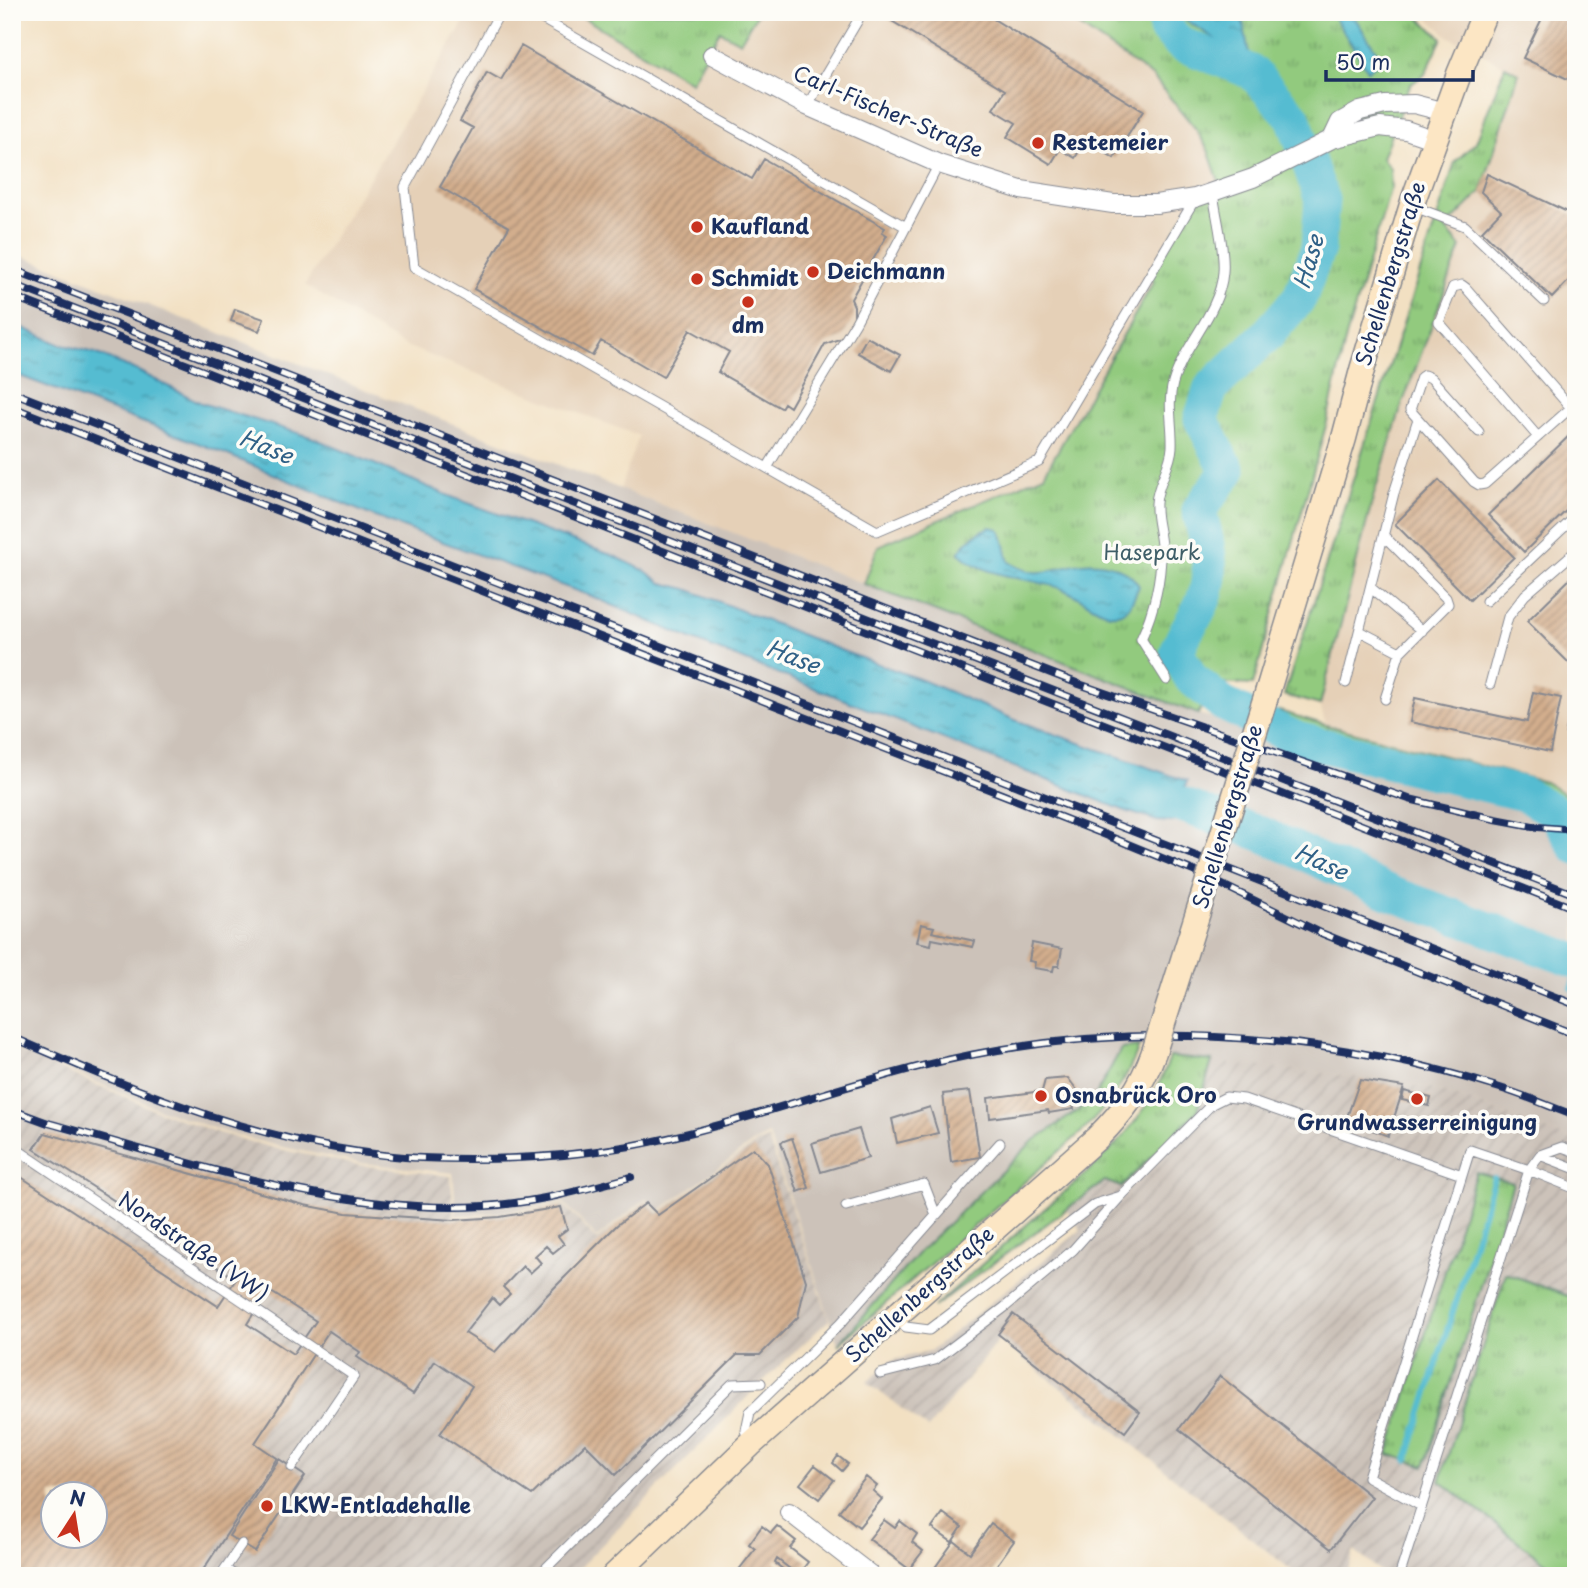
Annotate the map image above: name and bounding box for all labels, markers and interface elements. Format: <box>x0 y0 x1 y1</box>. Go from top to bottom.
scale bar <box>1326 38 1472 82</box>
text: 50 m <box>1336 45 1390 77</box>
street label: Carl-Fischer-Straße <box>789 56 989 165</box>
place label: Restemeier <box>1052 125 1168 157</box>
marker: Restemeier <box>1030 135 1046 151</box>
street label: Schellenbergstraße <box>1346 177 1432 370</box>
place label: Kaufland <box>711 209 809 241</box>
marker: Kaufland <box>689 219 705 235</box>
water label: Hase <box>1283 229 1332 293</box>
place label: Deichmann <box>827 254 945 286</box>
place label: Schmidt <box>711 261 799 293</box>
marker: Deichmann <box>805 264 821 280</box>
marker: Schmidt <box>689 271 705 287</box>
marker: dm <box>740 294 756 310</box>
place label: dm <box>732 308 764 340</box>
water label: Hase <box>235 419 300 473</box>
park label: Hasepark <box>1103 535 1201 567</box>
water label: Hase <box>762 629 827 682</box>
street label: Schellenbergstraße <box>1183 720 1269 913</box>
water label: Hase <box>1289 833 1356 889</box>
place label: Osnabrück Oro <box>1055 1078 1217 1110</box>
marker: Osnabrück Oro <box>1033 1088 1049 1104</box>
marker: Grundwasserreinigung <box>1409 1091 1425 1107</box>
place label: Grundwasserreinigung <box>1297 1105 1537 1137</box>
street label: Nordstraße (VW) <box>112 1183 276 1308</box>
street label: Schellenbergstraße <box>837 1218 1000 1369</box>
north arrow <box>38 1480 108 1550</box>
text: N <box>67 1482 88 1513</box>
place label: LKW-Entladehalle <box>281 1488 471 1520</box>
marker: LKW-Entladehalle <box>259 1498 275 1514</box>

